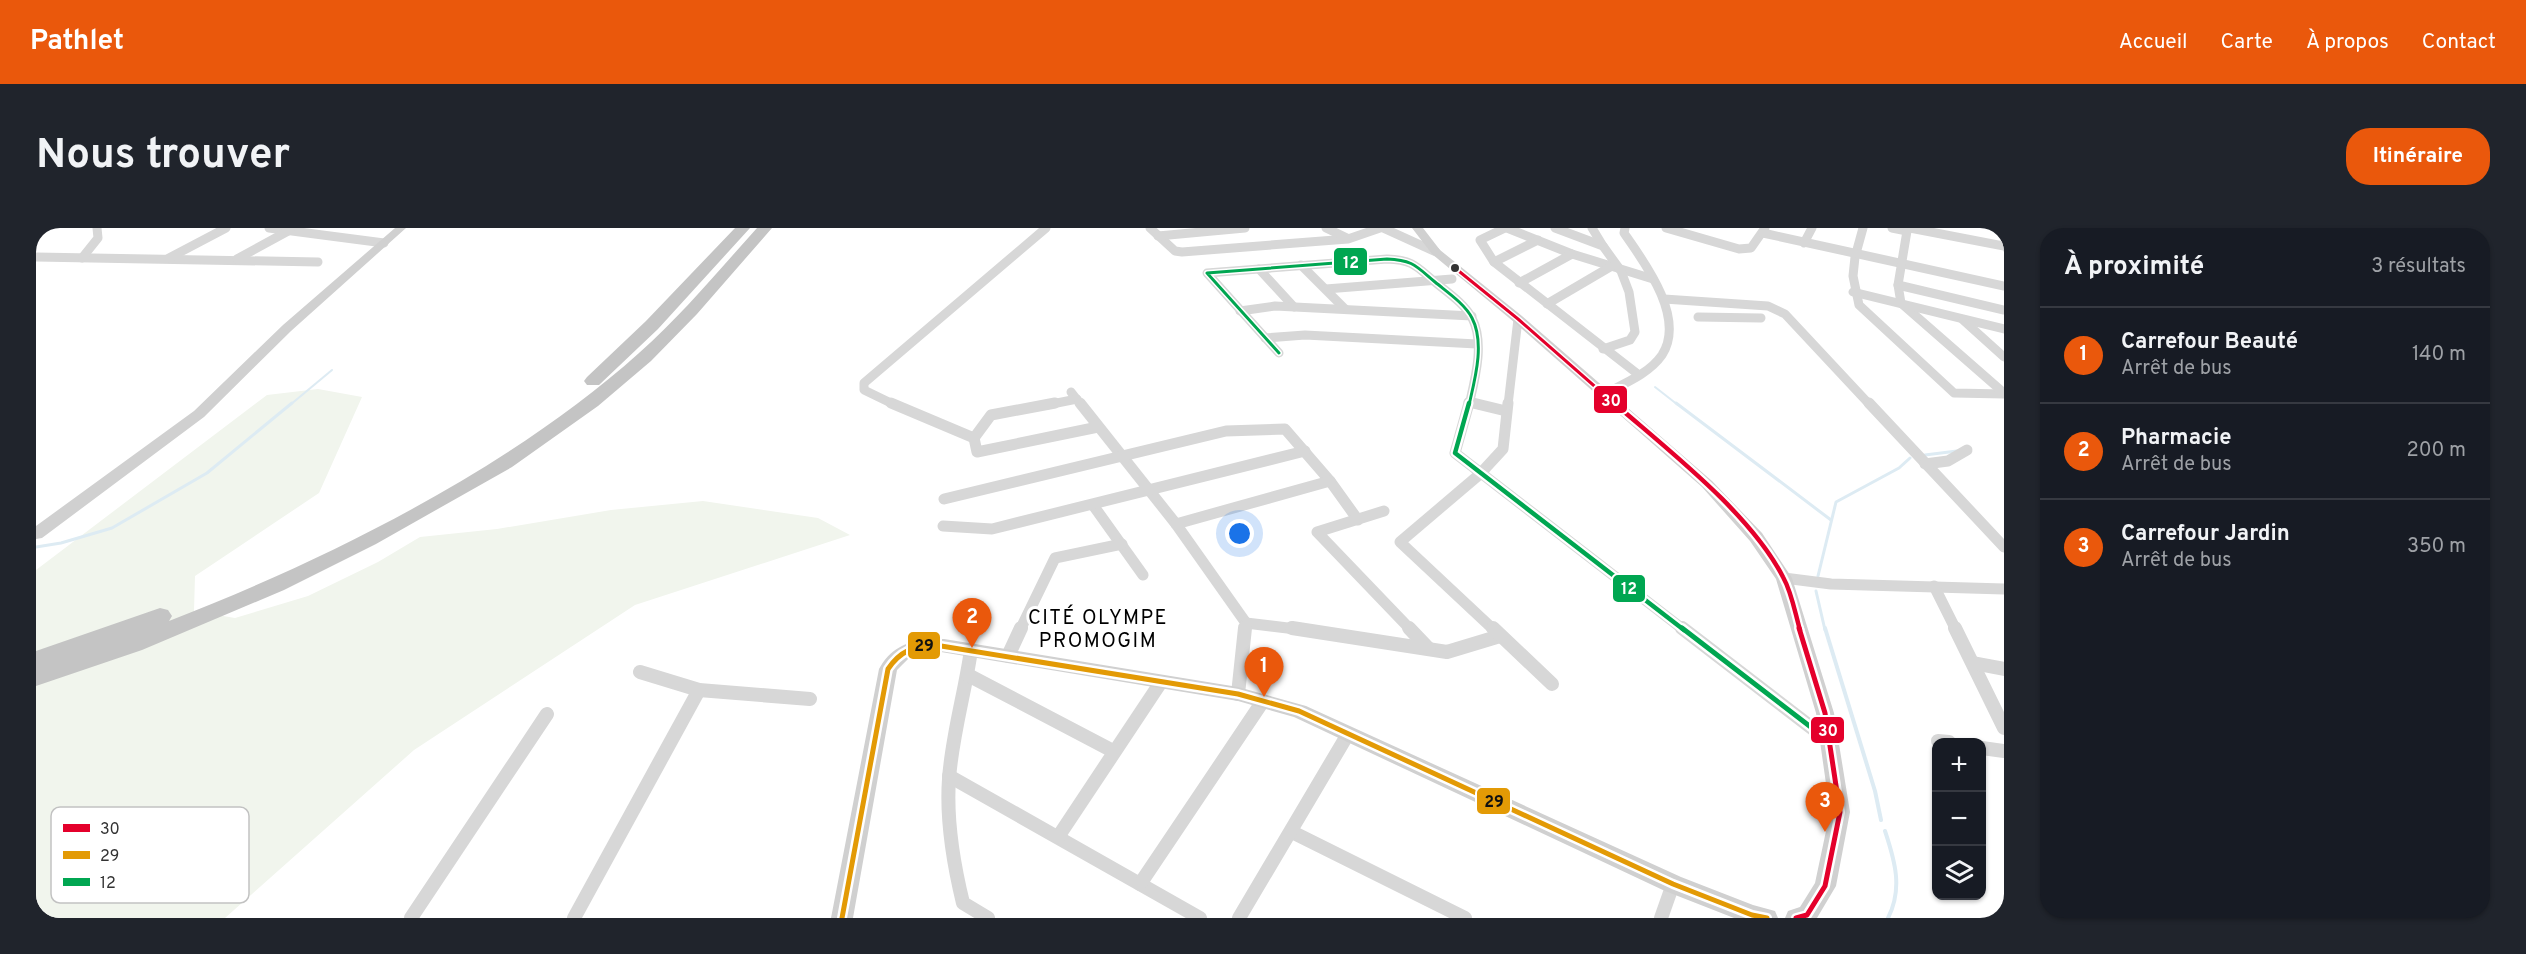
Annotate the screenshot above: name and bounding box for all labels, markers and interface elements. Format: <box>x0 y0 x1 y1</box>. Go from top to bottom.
text: Pathlet <box>30 24 124 60</box>
text: Accueil <box>2119 29 2188 56</box>
text: Carte <box>2221 29 2273 56</box>
text: À propos <box>2306 29 2389 56</box>
text: Contact <box>2422 29 2496 56</box>
button: Itinéraire <box>2346 128 2490 185</box>
text: Nous trouver <box>36 130 290 183</box>
line badge: 12 <box>1333 247 1368 276</box>
text: À proximité <box>2064 251 2204 284</box>
text: 12 <box>1343 254 1359 274</box>
text: 3 résultats <box>2371 254 2466 280</box>
unlabelled marker <box>1449 262 1461 274</box>
text: Carrefour Beauté <box>2121 329 2298 356</box>
text: 1 <box>2080 342 2088 368</box>
text: 140 m <box>2412 342 2466 368</box>
text: Arrêt de bus <box>2121 356 2232 382</box>
line badge: 30 <box>1593 385 1628 414</box>
text: 30 <box>1601 392 1621 412</box>
text: Pharmacie <box>2121 425 2231 452</box>
text: 2 <box>2077 438 2090 464</box>
text: 200 m <box>2407 438 2466 464</box>
text: Arrêt de bus <box>2121 452 2232 478</box>
your location <box>1225 519 1254 548</box>
text: Carrefour Jardin <box>2121 521 2290 548</box>
text: 3 <box>2078 534 2090 560</box>
text: 350 m <box>2407 534 2466 560</box>
text: Arrêt de bus <box>2121 548 2232 574</box>
line badge: 12 <box>1612 574 1646 603</box>
text: 12 <box>1621 580 1637 600</box>
pin: 2 <box>952 598 992 648</box>
district label: CITÉ OLYMPE PROMOGIM <box>1028 604 1168 655</box>
line badge: 29 <box>907 631 941 660</box>
text: 29 <box>914 637 934 657</box>
pin: 1 <box>1244 648 1284 697</box>
line badge: 30 <box>1810 716 1845 744</box>
text: 30 <box>1818 722 1838 742</box>
map controls <box>1932 738 1986 900</box>
button: + <box>1932 738 1986 792</box>
pin: 3 <box>1806 782 1844 832</box>
line badge: 29 <box>1476 787 1511 815</box>
button: − <box>1932 792 1986 846</box>
text: 29 <box>1484 793 1504 813</box>
legend <box>51 807 249 903</box>
text: 30 <box>100 820 120 840</box>
button: layers <box>1932 846 1986 900</box>
text: 29 <box>100 847 119 867</box>
text: 12 <box>100 874 116 894</box>

